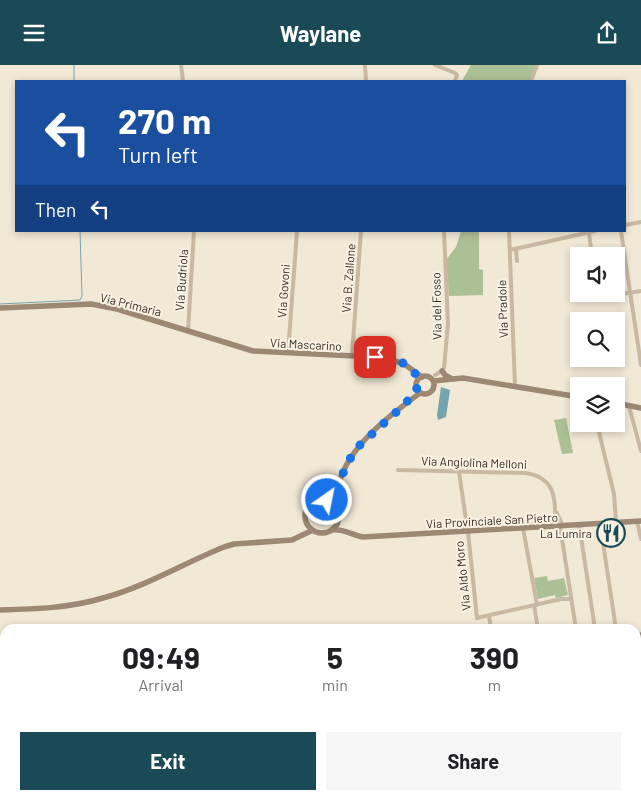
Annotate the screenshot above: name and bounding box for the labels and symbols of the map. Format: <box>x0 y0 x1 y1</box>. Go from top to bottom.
street label: Via B. Zallone <box>339 243 357 313</box>
street label: Via Budriola <box>172 249 190 311</box>
street label: Via Govoni <box>274 264 292 318</box>
street label: Via del Fosso <box>428 272 444 340</box>
street label: Via Pradole <box>494 280 510 338</box>
street label: Via Primaria <box>99 290 163 318</box>
street label: Via Mascarino <box>270 335 342 353</box>
pin <box>354 336 396 378</box>
street label: Via Angiolina Melloni <box>421 453 527 471</box>
position arrow <box>300 473 352 525</box>
street label: Via Provinciale San Pietro <box>426 510 558 530</box>
restaurant icon: La Lumira <box>596 518 626 548</box>
place label: La Lumira <box>540 526 592 540</box>
street label: Via Aldo Moro <box>451 540 473 612</box>

